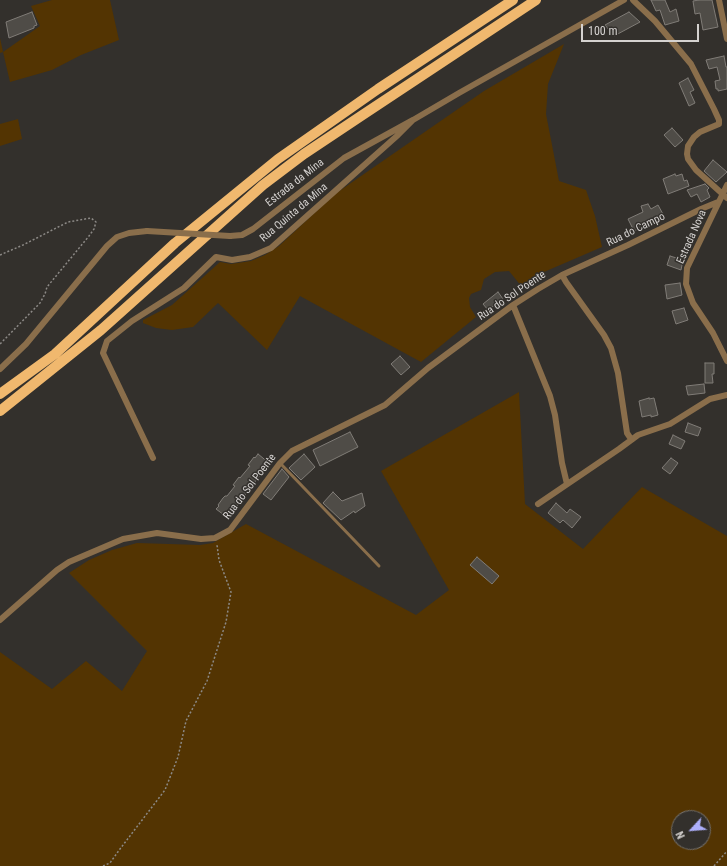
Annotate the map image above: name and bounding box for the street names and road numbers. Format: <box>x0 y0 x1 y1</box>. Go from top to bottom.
street label: Estrada da Mina <box>263 156 327 210</box>
street label: Rua Quinta da Mina <box>257 181 331 245</box>
street label: Estrada Nova <box>674 208 710 266</box>
street label: Rua do Campo <box>605 210 667 250</box>
street label: Rua do Sol Poente <box>475 268 549 324</box>
street label: Rua do Sol Poente <box>221 451 279 523</box>

